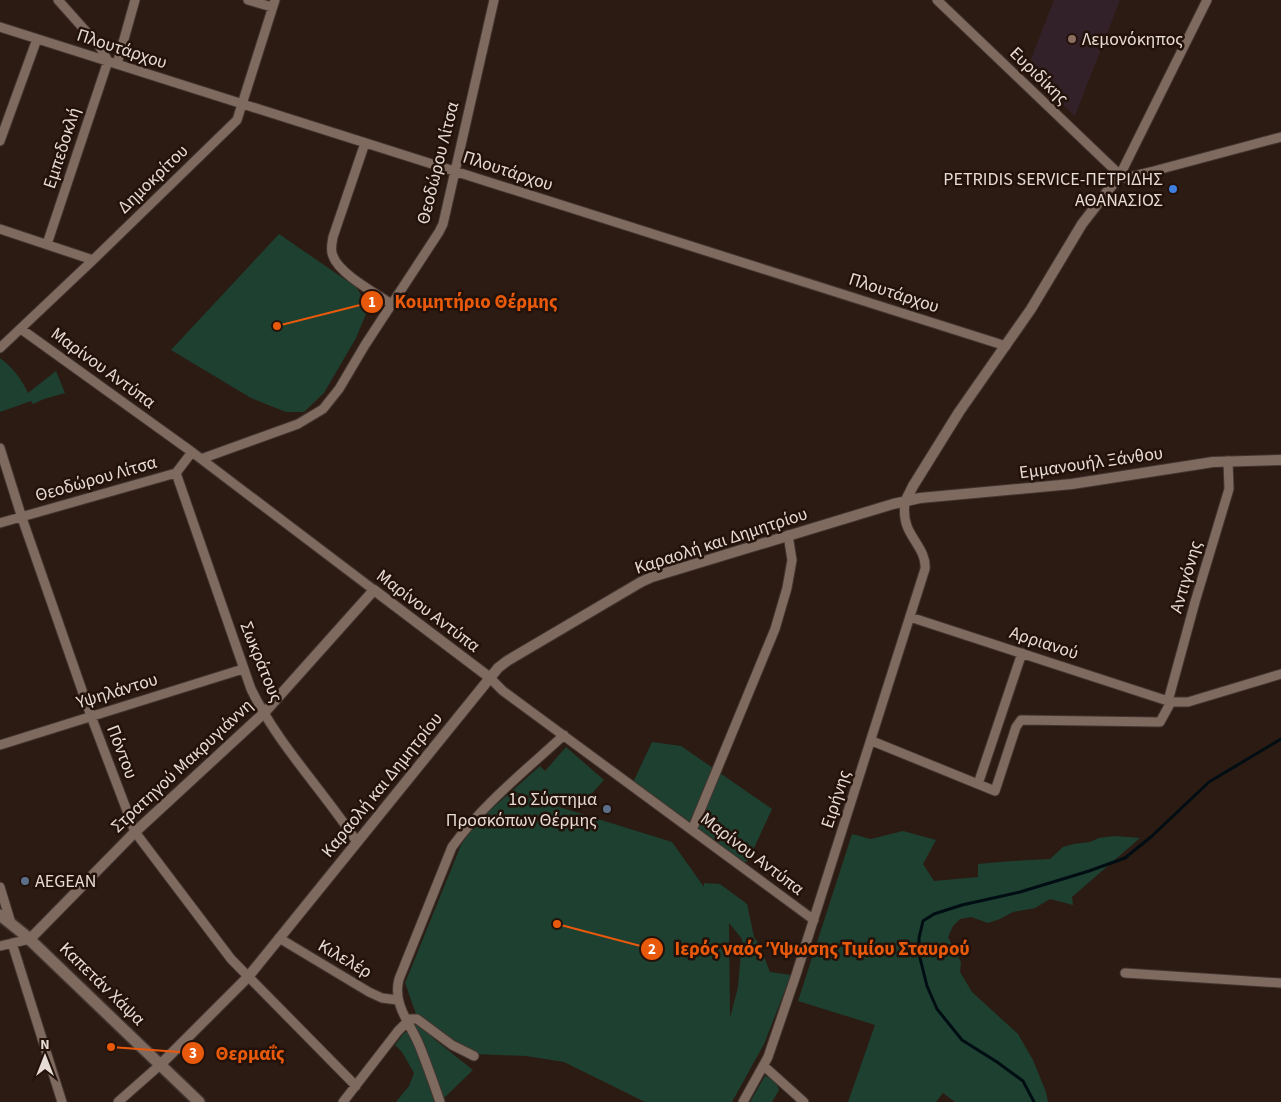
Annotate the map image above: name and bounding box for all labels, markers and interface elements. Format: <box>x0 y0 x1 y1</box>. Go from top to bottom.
street label: Πλουτάρχου <box>74 23 170 75</box>
place label: Λεμονόκηπος <box>1082 27 1183 52</box>
marker: Λεμονόκηπος <box>1066 33 1078 45</box>
street label: Ευριδίκης <box>1004 41 1074 111</box>
street label: Θεοδώρου Λίτσα <box>411 99 465 227</box>
street label: Εμπεδοκλή <box>37 104 87 192</box>
street label: Δημοκρίτου <box>112 139 194 219</box>
street label: Πλουτάρχου <box>460 145 556 197</box>
place label: PETRIDIS SERVICE-ΠΕΤΡΙΔΗΣ ΑΘΑΝΑΣΙΟΣ <box>943 167 1163 213</box>
marker: PETRIDIS SERVICE-ΠΕΤΡΙΔΗΣ ΑΘΑΝΑΣΙΟΣ <box>1167 183 1179 195</box>
street label: Πλουτάρχου <box>846 267 942 319</box>
callout: Κοιμητήριο Θέρμης <box>359 285 567 319</box>
text: Κοιμητήριο Θέρμης <box>394 289 558 316</box>
text: 1 <box>368 292 376 313</box>
street label: Μαρίνου Αντύπα <box>46 321 160 415</box>
street label: Εμμανουήλ Ξάνθου <box>1017 441 1165 485</box>
street label: Θεοδώρου Λίτσα <box>32 450 160 508</box>
street label: Καραολή και Δημητρίου <box>631 501 811 581</box>
street label: Αντιγόνης <box>1164 538 1208 616</box>
street label: Μαρίνου Αντύπα <box>371 564 485 658</box>
street label: Σωκράτους <box>233 618 289 706</box>
street label: Αρριανού <box>1006 620 1082 666</box>
street label: Υψηλάντου <box>72 667 161 716</box>
street label: Στρατηγού Μακρυγιάννη <box>105 693 259 839</box>
street label: Καραολή και Δημητρίου <box>316 707 448 863</box>
street label: Πόντου <box>100 721 144 783</box>
street label: Ειρήνης <box>815 766 857 831</box>
place label: 1ο Σύστημα Προσκόπων Θέρμης <box>446 787 597 833</box>
marker: 1ο Σύστημα Προσκόπων Θέρμης <box>601 803 613 815</box>
street label: Μαρίνου Αντύπα <box>695 807 809 901</box>
place label: AEGEAN <box>35 869 96 894</box>
marker: AEGEAN <box>19 875 31 887</box>
callout: Ιερός ναός Ύψωσης Τιμίου Σταυρού <box>640 932 980 966</box>
street label: Κιλελέρ <box>313 933 377 985</box>
text: Ιερός ναός Ύψωσης Τιμίου Σταυρού <box>674 936 970 963</box>
street label: Καπετάν Χάψα <box>54 937 150 1031</box>
text: 2 <box>648 939 656 960</box>
north arrow <box>20 1032 70 1082</box>
text: N <box>40 1035 50 1055</box>
callout: Θερμαΐς <box>181 1036 295 1070</box>
text: Θερμαΐς <box>215 1041 285 1068</box>
text: 3 <box>189 1043 197 1064</box>

